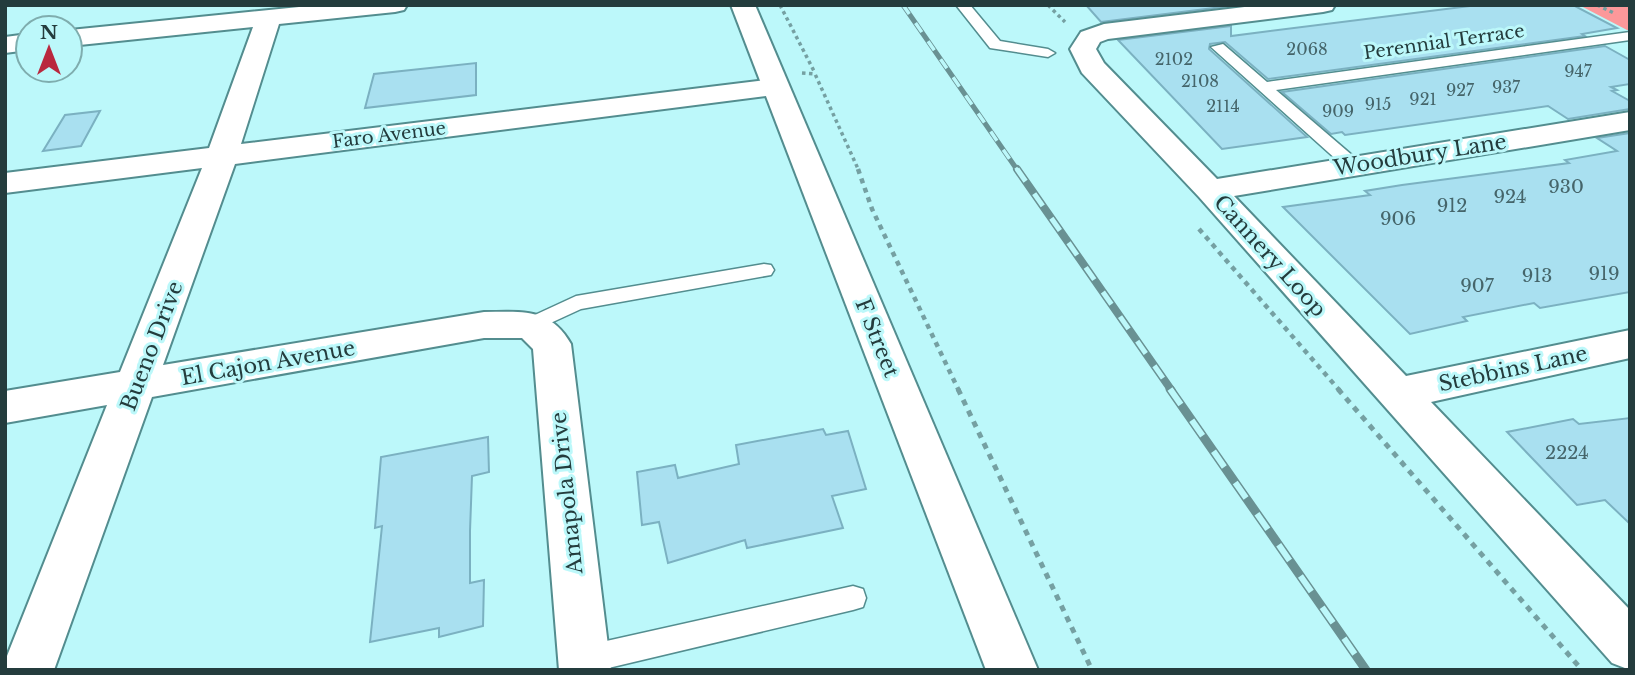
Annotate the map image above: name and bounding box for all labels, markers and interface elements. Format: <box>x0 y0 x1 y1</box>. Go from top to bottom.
north arrow <box>14 14 84 84</box>
street label: Perennial Terrace <box>1362 20 1526 64</box>
text: N <box>40 21 58 44</box>
house number: 2068 <box>1286 39 1328 59</box>
house number: 2102 <box>1155 49 1193 69</box>
house number: 947 <box>1564 61 1593 81</box>
house number: 2108 <box>1181 71 1219 91</box>
house number: 937 <box>1492 77 1521 97</box>
house number: 927 <box>1446 80 1475 100</box>
house number: 921 <box>1409 89 1437 109</box>
house number: 915 <box>1365 94 1391 114</box>
house number: 2114 <box>1206 96 1240 116</box>
house number: 909 <box>1322 101 1354 121</box>
street label: Faro Avenue <box>331 117 447 153</box>
street label: Woodbury Lane <box>1331 128 1508 182</box>
house number: 930 <box>1548 176 1584 198</box>
house number: 924 <box>1493 186 1527 208</box>
street label: Cannery Loop <box>1208 190 1332 322</box>
house number: 912 <box>1437 195 1467 217</box>
house number: 906 <box>1380 208 1416 230</box>
house number: 919 <box>1588 263 1620 285</box>
house number: 913 <box>1522 265 1552 287</box>
house number: 907 <box>1460 275 1495 297</box>
street label: Bueno Drive <box>115 278 189 414</box>
street label: F Street <box>849 295 905 381</box>
street label: El Cajon Avenue <box>179 335 357 391</box>
street label: Stebbins Lane <box>1436 341 1590 397</box>
street label: Amapola Drive <box>546 411 589 576</box>
house number: 2224 <box>1545 442 1589 464</box>

